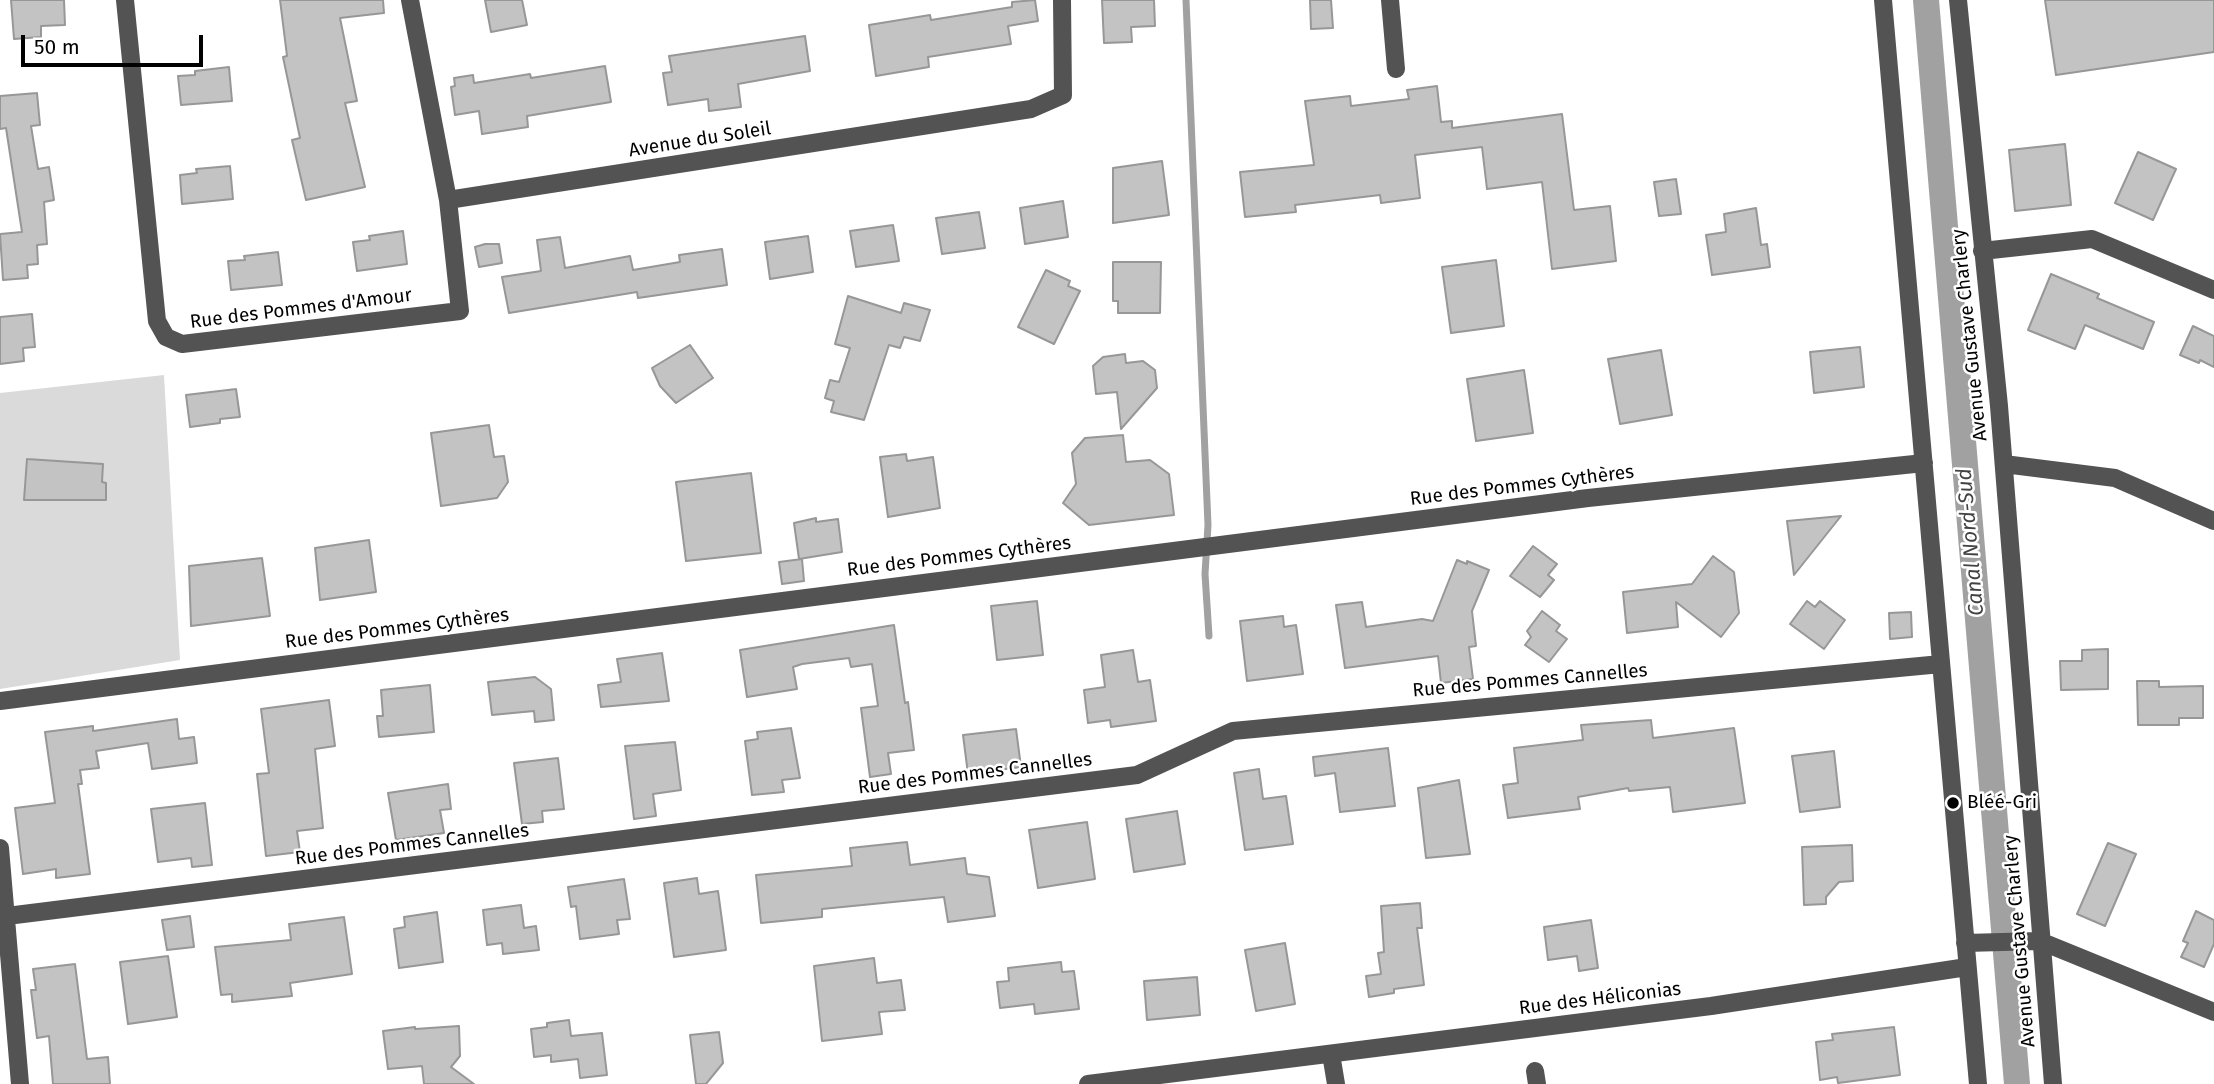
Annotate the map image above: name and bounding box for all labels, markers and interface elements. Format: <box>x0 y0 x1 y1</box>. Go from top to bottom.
scale bar <box>24 21 206 65</box>
text: 50 m <box>34 34 80 60</box>
street label: Avenue du Soleil <box>627 117 773 163</box>
street label: Avenue Gustave Charlery <box>1948 228 1992 442</box>
street label: Rue des Pommes d'Amour <box>189 284 413 334</box>
street label: Rue des Pommes Cythères <box>1409 461 1635 511</box>
water label: Canal Nord-Sud <box>1952 467 1990 617</box>
street label: Rue des Pommes Cythères <box>846 532 1072 582</box>
street label: Rue des Pommes Cythères <box>284 604 510 654</box>
street label: Rue des Pommes Cannelles <box>1412 659 1648 703</box>
street label: Rue des Pommes Cannelles <box>857 748 1093 800</box>
place label: Bléé-Gri <box>1967 792 2037 814</box>
marker: Bléé-Gri <box>1945 795 1961 811</box>
street label: Rue des Pommes Cannelles <box>294 819 530 871</box>
street label: Avenue Gustave Charlery <box>1999 834 2041 1048</box>
street label: Rue des Héliconias <box>1518 978 1682 1020</box>

